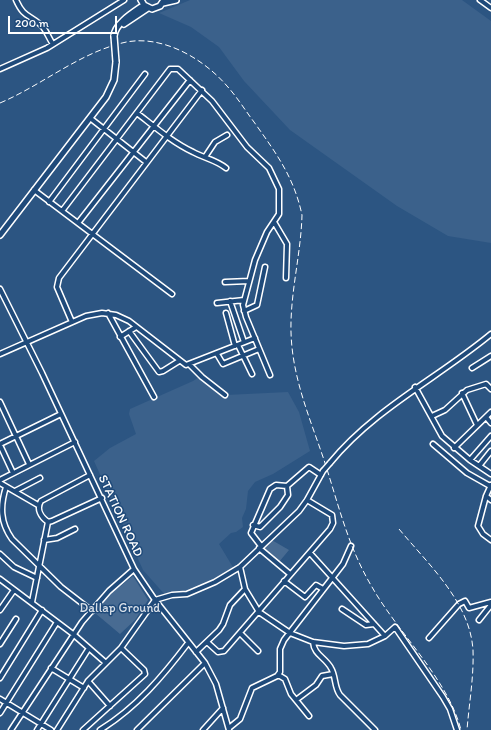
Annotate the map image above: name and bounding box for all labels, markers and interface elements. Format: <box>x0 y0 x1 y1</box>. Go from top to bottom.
scale bar <box>10 8 119 34</box>
text: 200 m <box>15 16 49 30</box>
street label: STATION ROAD <box>94 473 146 559</box>
park label: Dallap Ground <box>80 601 160 617</box>

